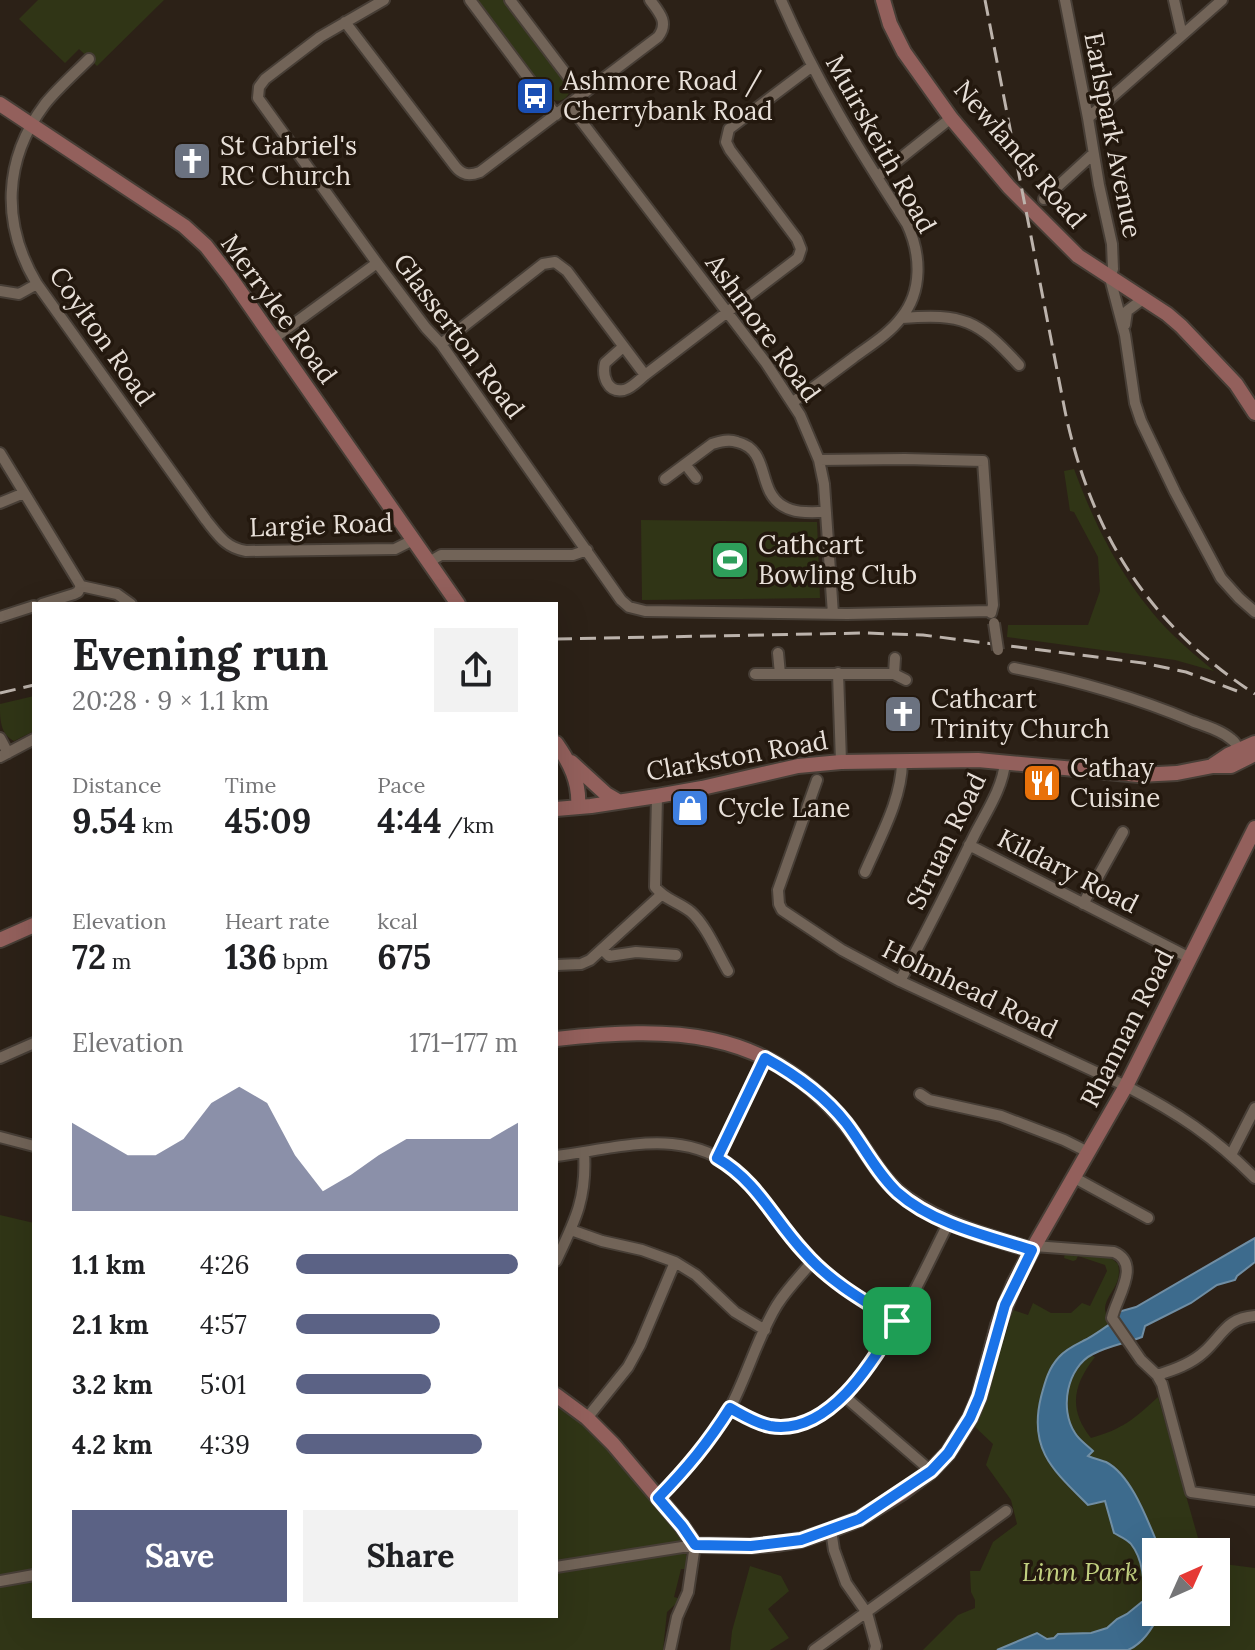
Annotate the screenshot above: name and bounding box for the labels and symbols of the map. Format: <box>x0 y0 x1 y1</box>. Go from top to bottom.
street label: Earlspark Avenue <box>1077 29 1150 241</box>
street label: Muirskeith Road <box>819 49 944 239</box>
place label: Ashmore Road / Cherrybank Road <box>562 64 773 127</box>
street label: Newlands Road <box>947 73 1094 234</box>
bus stop icon: Ashmore Road / Cherrybank Road <box>514 75 556 117</box>
place label: St Gabriel's RC Church <box>220 129 357 192</box>
church icon: St Gabriel's RC Church <box>171 140 213 182</box>
street label: Merrylee Road <box>214 228 345 390</box>
street label: Glasserton Road <box>387 247 532 425</box>
street label: Ashmore Road <box>698 247 828 408</box>
street label: Coylton Road <box>42 260 162 412</box>
street label: Largie Road <box>249 506 393 543</box>
place label: Cathcart Bowling Club <box>758 528 917 591</box>
sports icon: Cathcart Bowling Club <box>709 539 751 581</box>
place label: Cathcart Trinity Church <box>931 682 1110 745</box>
church icon: Cathcart Trinity Church <box>882 693 924 735</box>
street label: Clarkston Road <box>643 723 830 788</box>
place label: Cathay Cuisine <box>1070 751 1160 814</box>
restaurant icon: Cathay Cuisine <box>1021 762 1063 804</box>
street label: Struan Road <box>898 767 993 914</box>
shop icon: Cycle Lane <box>669 787 711 829</box>
place label: Cycle Lane <box>718 791 850 824</box>
street label: Kildary Road <box>992 821 1144 920</box>
street label: Holmhead Road <box>877 932 1063 1045</box>
street label: Rhannan Road <box>1073 943 1181 1112</box>
pin <box>863 1287 931 1355</box>
north arrow <box>1142 1538 1230 1626</box>
park label: Linn Park <box>1022 1555 1138 1588</box>

